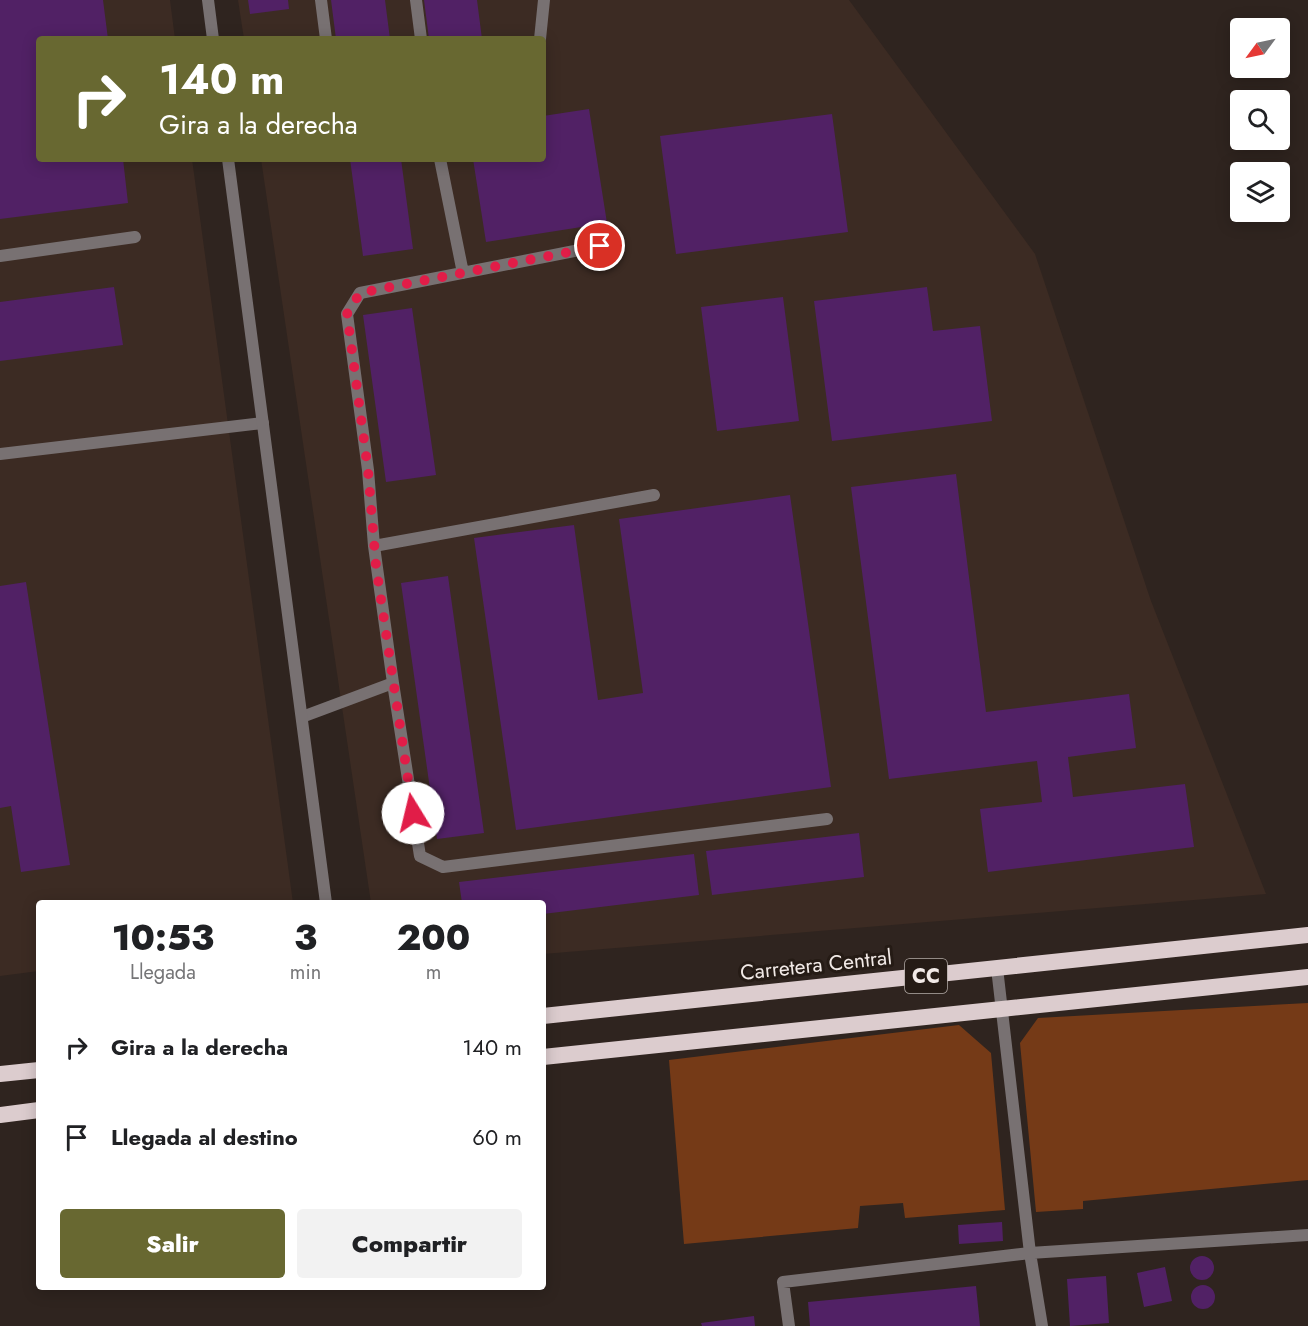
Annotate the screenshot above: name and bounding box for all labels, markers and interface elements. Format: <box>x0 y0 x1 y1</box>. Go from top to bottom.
north arrow <box>1230 18 1290 78</box>
map controls <box>1230 18 1290 222</box>
text: 140 m <box>159 49 285 110</box>
icon: right <box>60 60 138 138</box>
button: search <box>1230 90 1290 150</box>
text: Gira a la derecha <box>159 105 358 144</box>
button: layers <box>1230 162 1290 222</box>
pin <box>574 220 625 271</box>
icon: arrive <box>583 229 616 262</box>
position arrow <box>381 781 445 845</box>
text: 10:53 <box>112 911 214 963</box>
text: 3 <box>294 911 317 963</box>
text: 200 <box>397 911 470 963</box>
street label: Carretera Central <box>739 942 893 988</box>
text: Llegada <box>130 958 196 987</box>
text: min <box>290 958 321 987</box>
text: m <box>426 958 441 987</box>
road number: CC <box>905 959 947 993</box>
icon: right <box>60 1031 93 1064</box>
text: Gira a la derecha <box>111 1031 288 1063</box>
text: 140 m <box>462 1031 522 1063</box>
icon: arrive <box>60 1121 93 1154</box>
text: Llegada al destino <box>111 1121 298 1153</box>
text: 60 m <box>472 1121 522 1153</box>
button: Salir <box>60 1209 285 1278</box>
button: Compartir <box>297 1209 522 1278</box>

